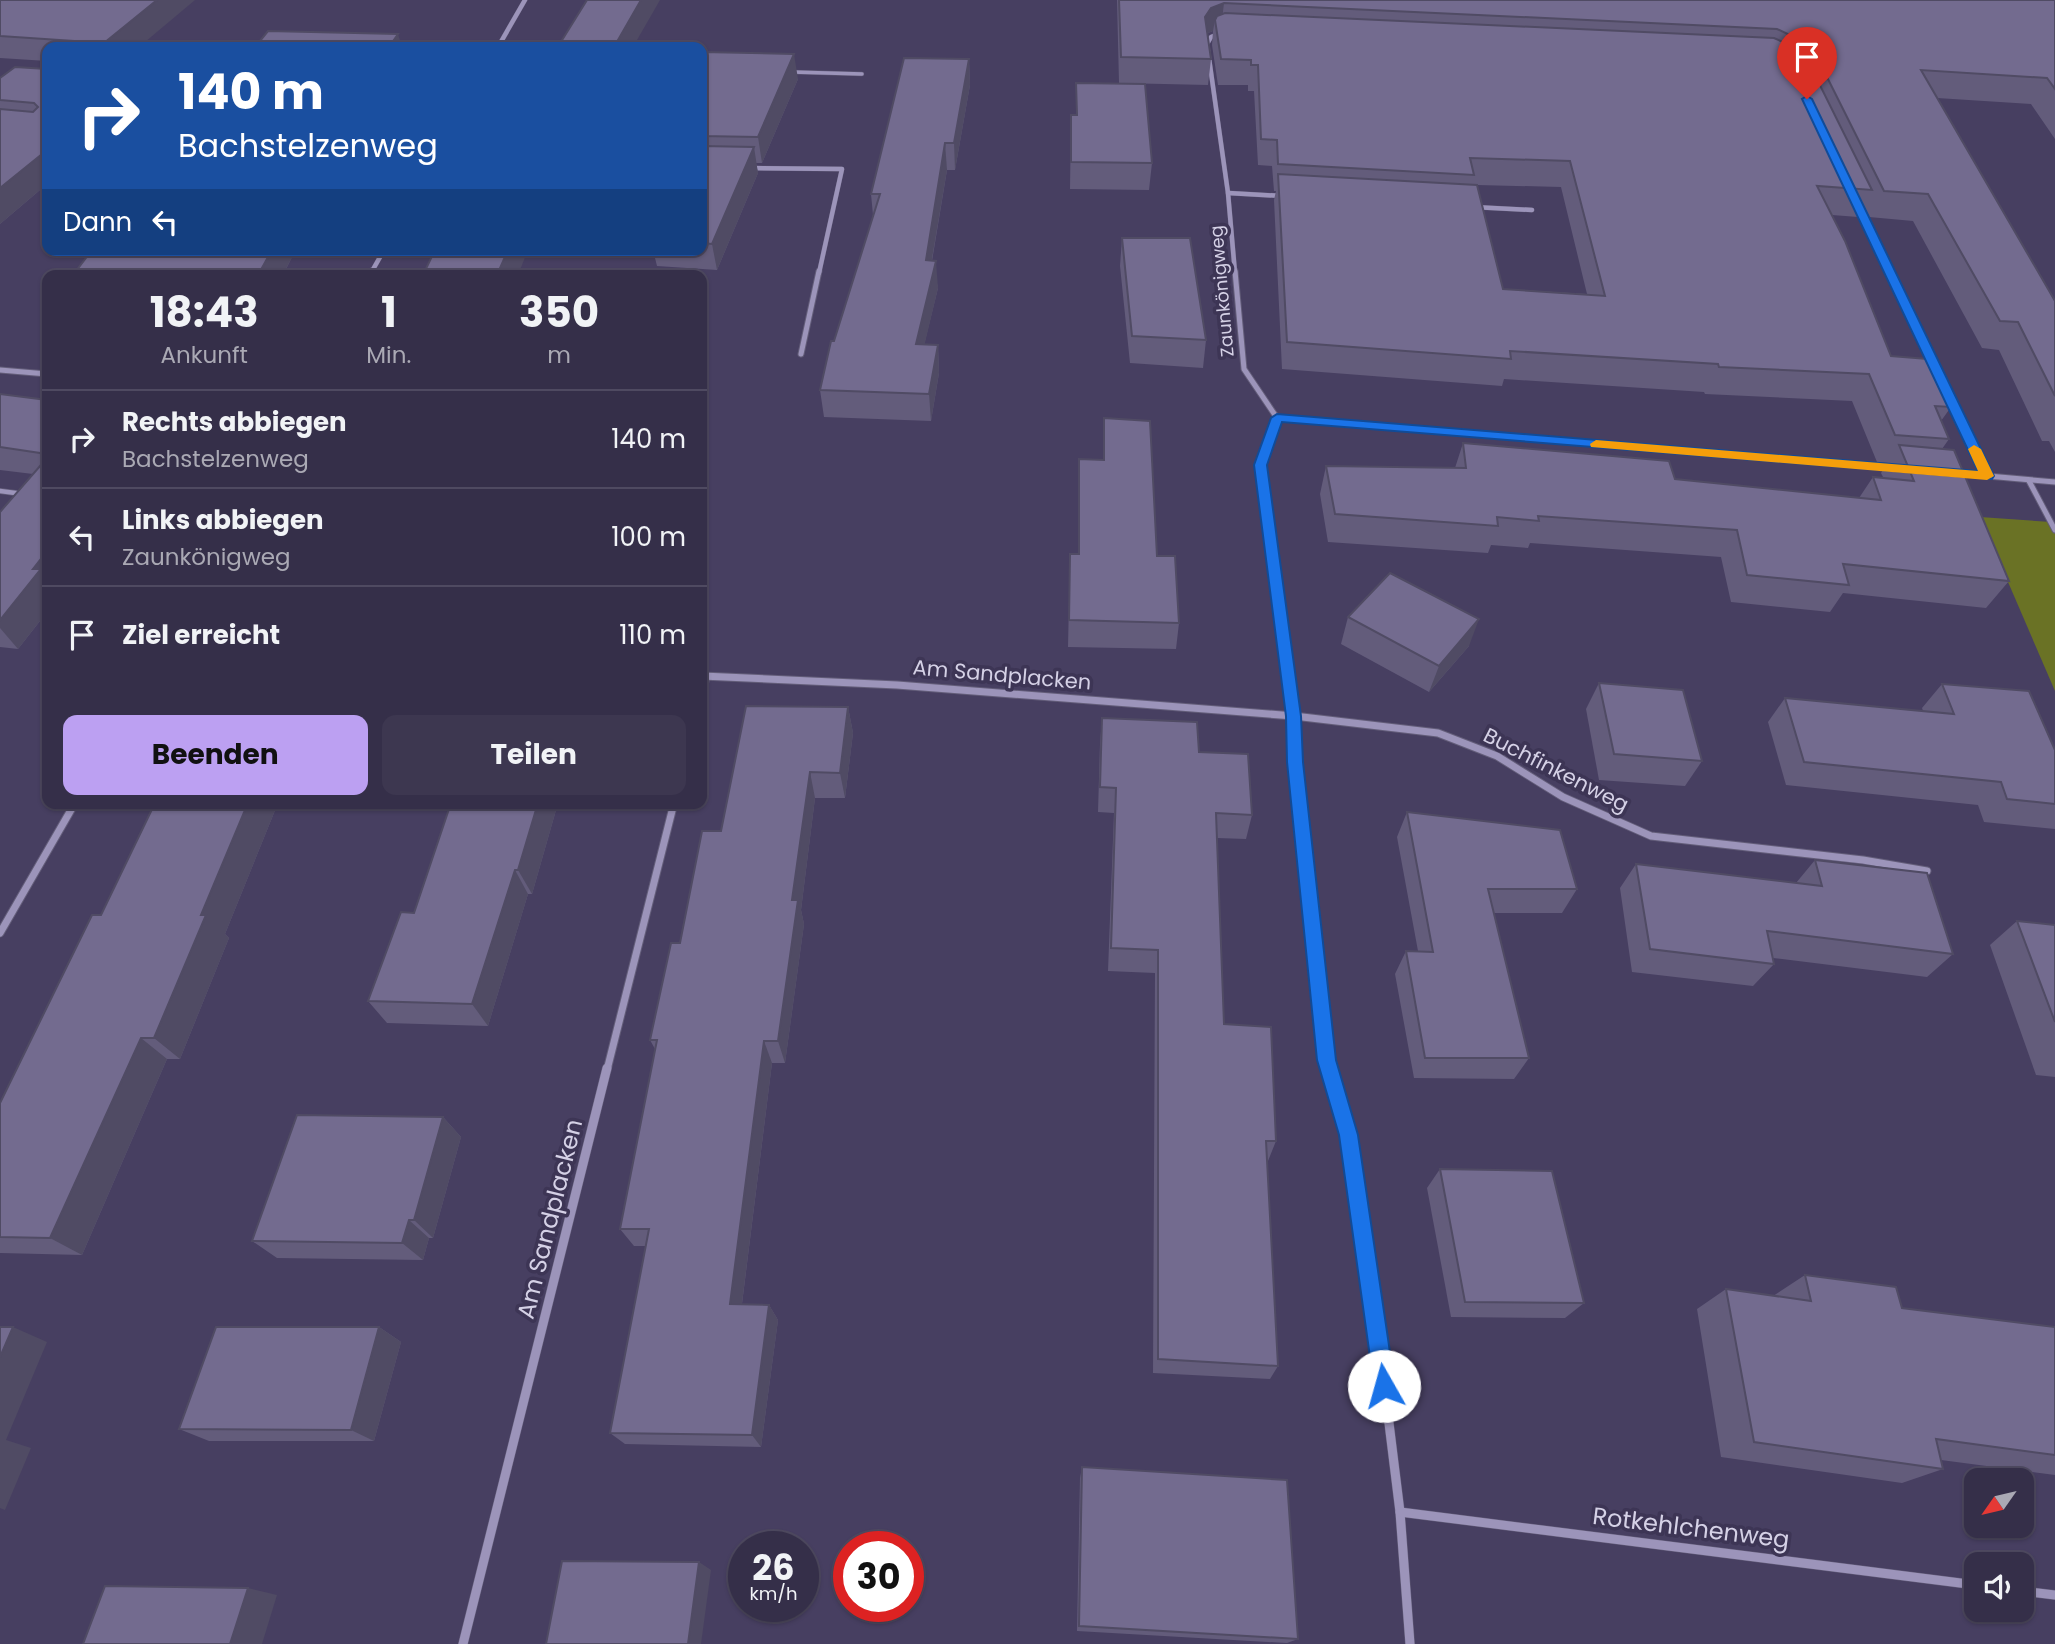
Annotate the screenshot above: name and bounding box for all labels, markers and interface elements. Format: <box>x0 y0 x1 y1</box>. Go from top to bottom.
pin <box>1777 27 1837 99</box>
icon: arrive <box>1788 38 1826 76</box>
text: 140 m <box>178 58 324 126</box>
icon: right <box>63 70 154 161</box>
text: Bachstelzenweg <box>178 123 438 168</box>
icon: left <box>146 203 184 241</box>
text: Dann <box>63 204 132 240</box>
street label: Zaunkönigweg <box>1203 224 1240 358</box>
text: 18:43 <box>150 283 259 342</box>
text: 1 <box>381 283 397 342</box>
text: 350 <box>519 283 599 342</box>
text: Ankunft <box>160 339 248 371</box>
text: Min. <box>366 339 411 371</box>
text: m <box>547 339 571 371</box>
text: Rechts abbiegen <box>122 404 347 440</box>
icon: right <box>63 420 101 458</box>
text: 140 m <box>611 421 686 457</box>
text: Bachstelzenweg <box>122 443 309 475</box>
text: Links abbiegen <box>122 502 324 538</box>
icon: left <box>63 518 101 556</box>
text: 100 m <box>611 519 686 555</box>
text: Zaunkönigweg <box>122 541 291 573</box>
icon: arrive <box>63 616 101 654</box>
text: Ziel erreicht <box>122 617 280 653</box>
text: 110 m <box>619 617 686 653</box>
street label: Am Sandplacken <box>912 652 1093 697</box>
button: Beenden <box>63 715 368 795</box>
button: Teilen <box>382 715 686 795</box>
street label: Buchfinkenweg <box>1478 720 1634 819</box>
street label: Am Sandplacken <box>509 1116 590 1322</box>
position arrow <box>1347 1349 1421 1423</box>
north arrow <box>1964 1468 2034 1538</box>
map controls <box>1964 1468 2034 1622</box>
street label: Rotkehlchenweg <box>1591 1499 1791 1556</box>
speed limit sign: 30 <box>833 1531 924 1622</box>
text: 26 <box>752 1543 795 1592</box>
button: sound <box>1964 1552 2034 1622</box>
text: km/h <box>750 1581 797 1606</box>

